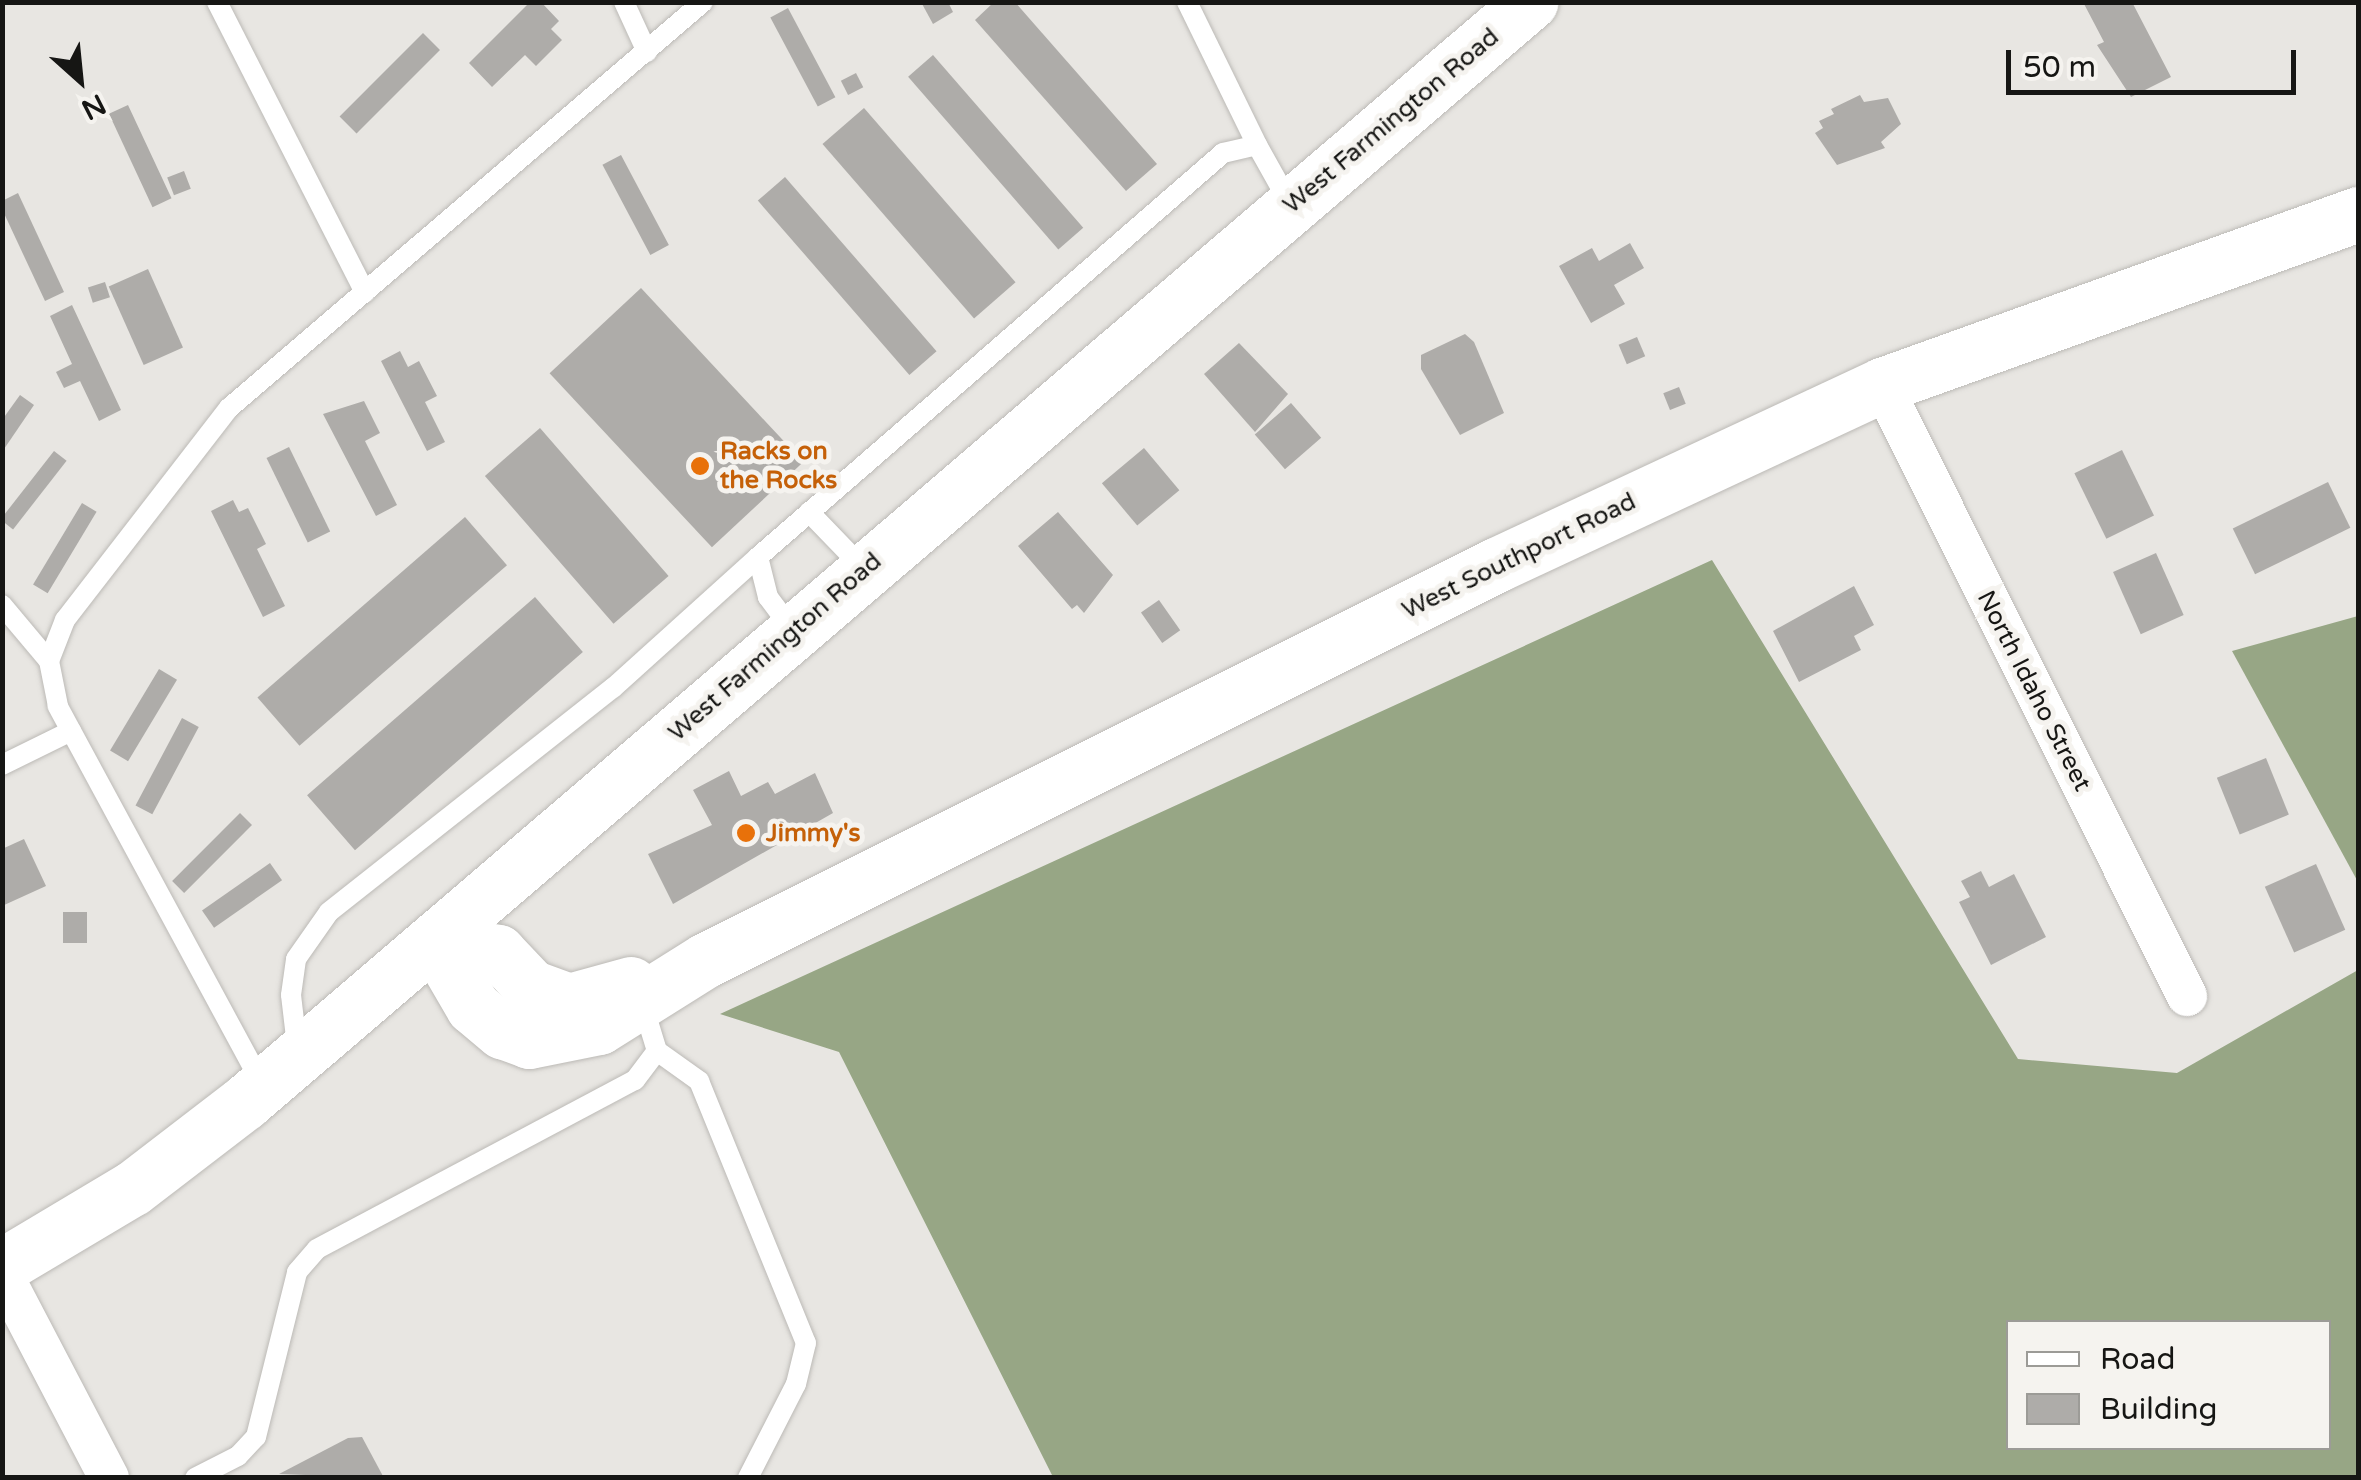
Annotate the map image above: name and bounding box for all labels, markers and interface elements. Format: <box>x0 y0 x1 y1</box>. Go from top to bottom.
street label: West Farmington Road <box>1277 22 1505 220</box>
north arrow <box>30 30 130 130</box>
scale bar <box>2011 30 2301 92</box>
text: 50 m <box>2023 49 2096 86</box>
text: N <box>76 86 111 127</box>
place label: Racks on the Rocks <box>720 437 837 496</box>
marker: Racks on the Rocks <box>689 455 711 477</box>
street label: West Southport Road <box>1397 486 1641 626</box>
street label: West Farmington Road <box>662 546 888 748</box>
street label: North Idaho Street <box>1971 586 2097 796</box>
place label: Jimmy's <box>766 818 861 848</box>
marker: Jimmy's <box>735 822 757 844</box>
legend <box>2006 1320 2331 1450</box>
text: Road <box>2100 1341 2175 1378</box>
text: Building <box>2100 1391 2217 1428</box>

